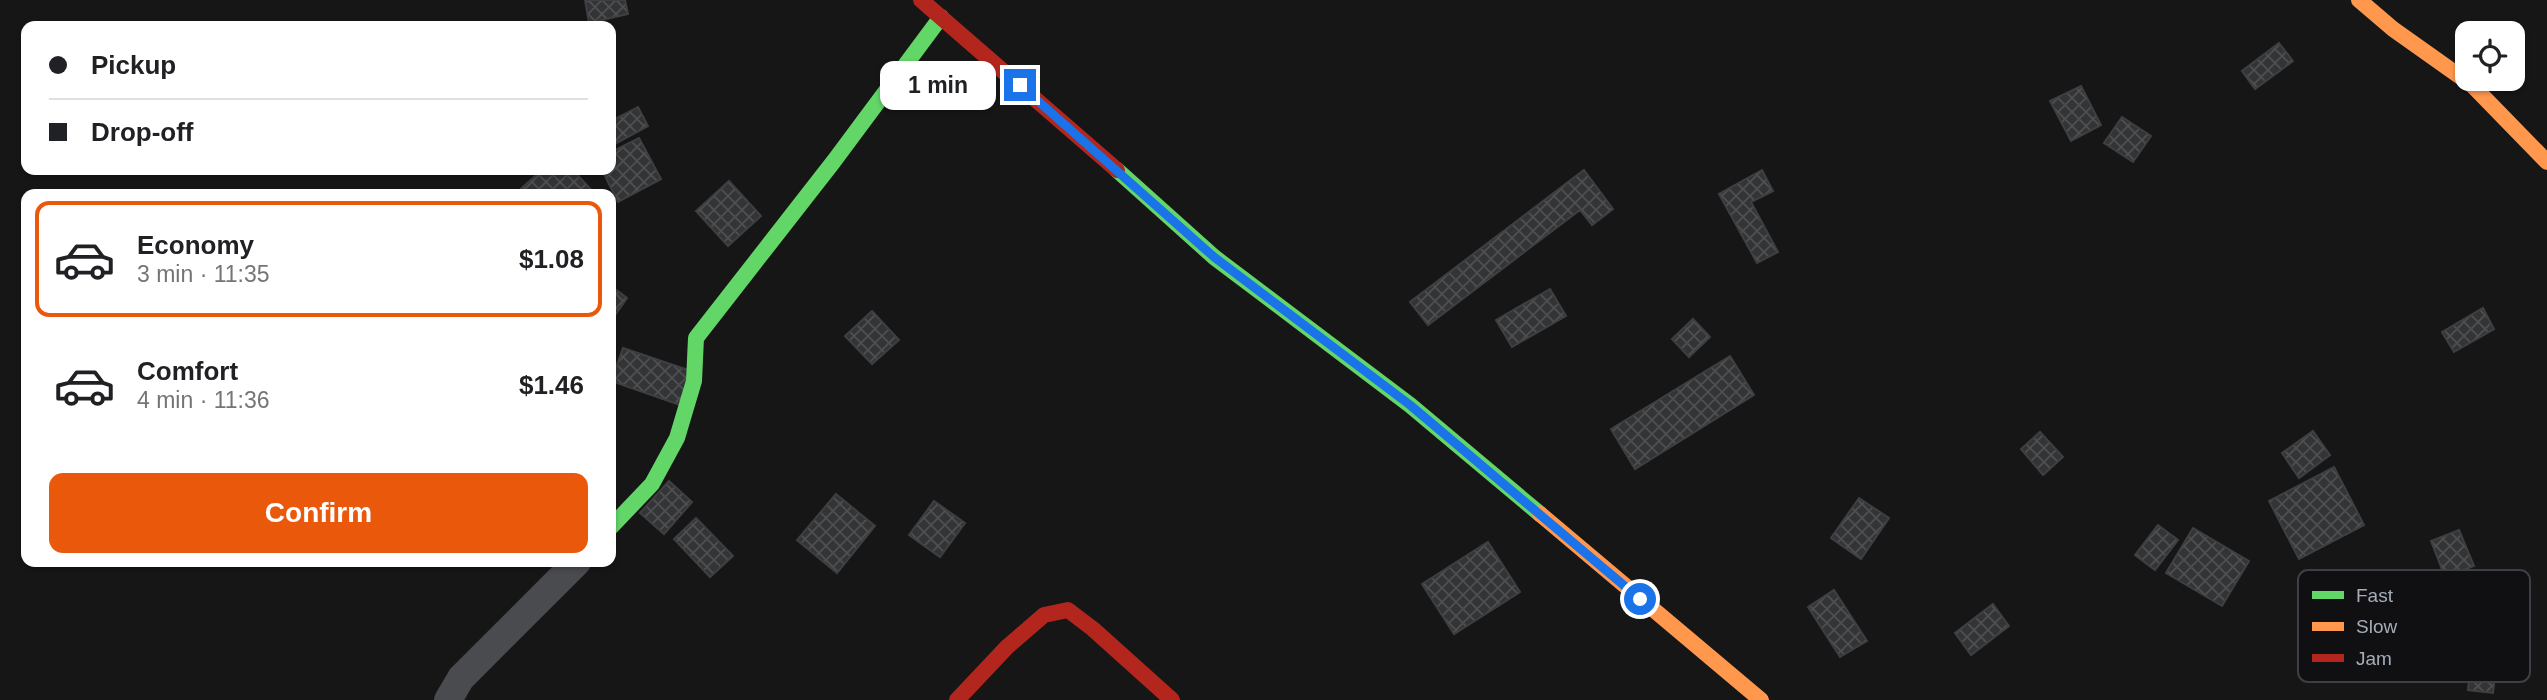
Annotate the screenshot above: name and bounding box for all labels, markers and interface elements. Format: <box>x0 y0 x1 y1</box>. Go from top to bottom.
map controls <box>2455 21 2525 91</box>
button: locate <box>2455 21 2525 91</box>
text: Pickup <box>91 50 176 80</box>
callout: 1 min <box>880 60 996 110</box>
route end <box>1004 69 1036 101</box>
text: 1 min <box>908 72 968 98</box>
text: Drop-off <box>91 117 194 147</box>
icon: car <box>53 228 116 291</box>
text: Economy <box>137 230 254 260</box>
text: $1.08 <box>519 244 584 274</box>
text: 3 min · 11:35 <box>137 261 270 287</box>
icon: car <box>53 354 116 417</box>
text: Comfort <box>137 356 238 386</box>
text: $1.46 <box>519 370 584 400</box>
text: 4 min · 11:36 <box>137 387 270 413</box>
button: Confirm <box>49 473 588 553</box>
legend <box>2298 570 2530 682</box>
route start <box>1624 583 1656 615</box>
text: Fast <box>2356 585 2394 606</box>
text: Slow <box>2356 616 2397 637</box>
text: Jam <box>2356 648 2392 669</box>

